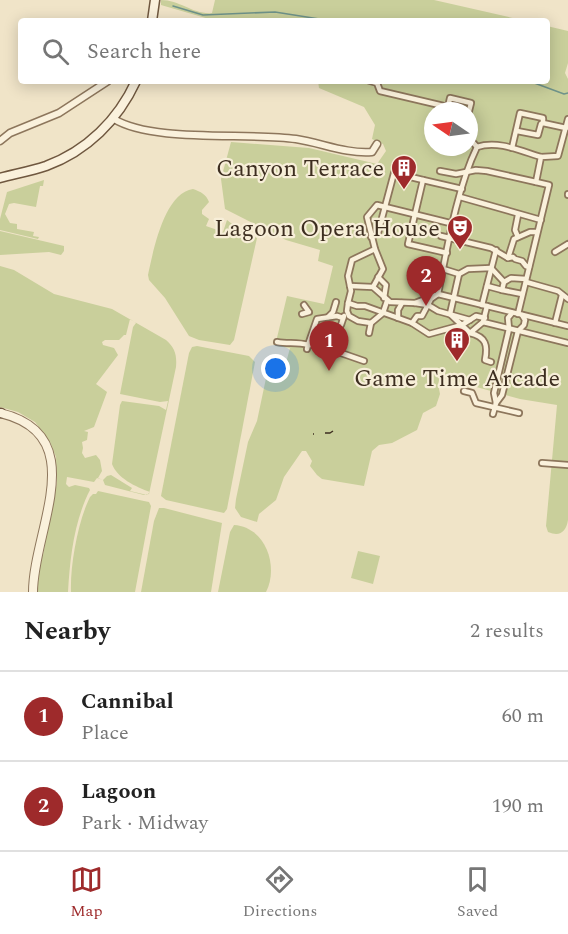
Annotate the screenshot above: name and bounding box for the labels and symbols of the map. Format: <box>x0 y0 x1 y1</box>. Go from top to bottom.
north arrow <box>424 102 478 156</box>
place label: Canyon Terrace <box>216 151 384 187</box>
building icon: Canyon Terrace <box>389 153 419 191</box>
place label: Lagoon Opera House <box>214 211 440 247</box>
theatre icon: Lagoon Opera House <box>445 213 475 251</box>
pin: 2 <box>406 256 446 306</box>
pin: 1 <box>310 322 348 371</box>
building icon: Game Time Arcade <box>442 325 472 363</box>
your location <box>261 354 290 383</box>
place label: Game Time Arcade <box>354 361 560 397</box>

